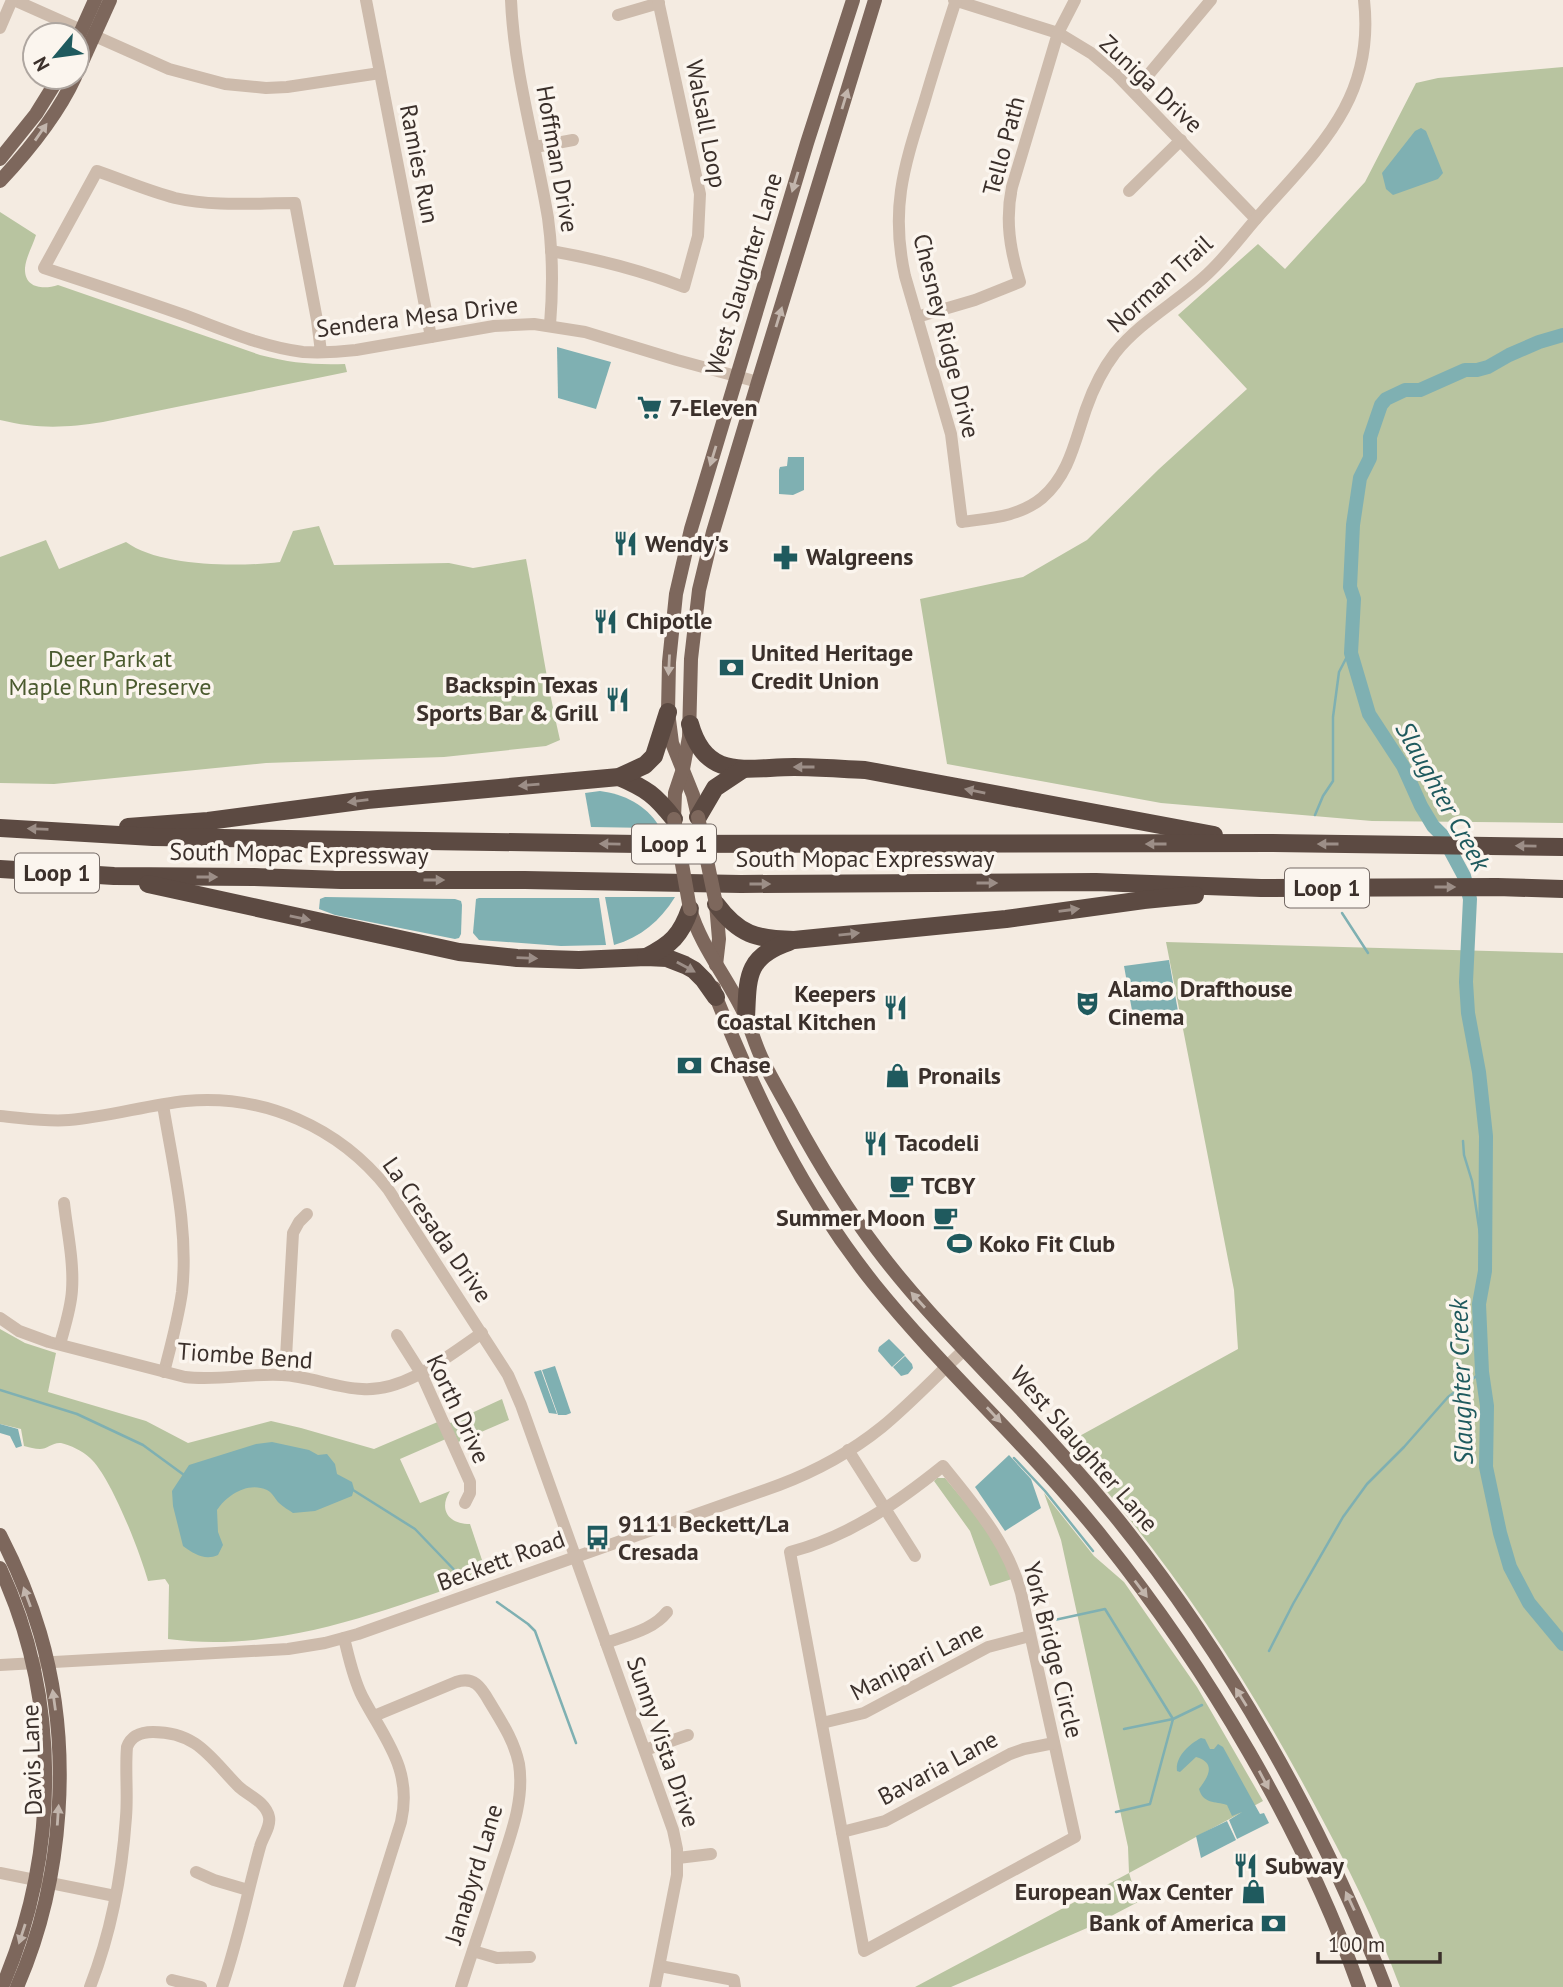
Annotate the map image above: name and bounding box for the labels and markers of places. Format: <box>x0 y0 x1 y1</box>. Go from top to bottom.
place label: 7-Eleven <box>669 392 758 423</box>
supermarket icon: 7-Eleven <box>635 394 663 422</box>
place label: Wendy's <box>645 528 729 559</box>
restaurant icon: Wendy's <box>611 530 639 558</box>
place label: Walgreens <box>806 541 913 572</box>
pharmacy icon: Walgreens <box>772 543 800 571</box>
place label: Chipotle <box>626 605 712 636</box>
restaurant icon: Chipotle <box>592 607 620 635</box>
place label: United Heritage Credit Union <box>751 637 913 696</box>
bank icon: United Heritage Credit Union <box>717 653 745 681</box>
place label: Backspin Texas Sports Bar & Grill <box>416 669 599 728</box>
restaurant icon: Backspin Texas Sports Bar & Grill <box>604 685 632 713</box>
place label: Alamo Drafthouse Cinema <box>1108 973 1293 1032</box>
place label: Keepers Coastal Kitchen <box>717 978 876 1037</box>
theatre icon: Alamo Drafthouse Cinema <box>1074 989 1102 1017</box>
restaurant icon: Keepers Coastal Kitchen <box>882 994 910 1022</box>
place label: Chase <box>710 1049 771 1080</box>
bank icon: Chase <box>676 1051 704 1079</box>
place label: Pronails <box>918 1060 1001 1091</box>
shop icon: Pronails <box>884 1062 912 1090</box>
place label: Tacodeli <box>895 1127 980 1158</box>
restaurant icon: Tacodeli <box>861 1129 889 1157</box>
place label: TCBY <box>921 1170 976 1201</box>
cafe icon: TCBY <box>887 1172 915 1200</box>
place label: Summer Moon <box>776 1202 925 1233</box>
cafe icon: Summer Moon <box>931 1204 959 1232</box>
place label: Koko Fit Club <box>979 1228 1115 1259</box>
sports icon: Koko Fit Club <box>945 1230 973 1258</box>
place label: 9111 Beckett/La Cresada <box>618 1508 789 1567</box>
bus stop icon: 9111 Beckett/La Cresada <box>584 1524 612 1552</box>
place label: Subway <box>1265 1850 1344 1881</box>
restaurant icon: Subway <box>1231 1852 1259 1880</box>
place label: European Wax Center <box>1015 1876 1234 1907</box>
shop icon: European Wax Center <box>1239 1878 1267 1906</box>
place label: Bank of America <box>1089 1907 1254 1938</box>
bank icon: Bank of America <box>1260 1909 1288 1937</box>

